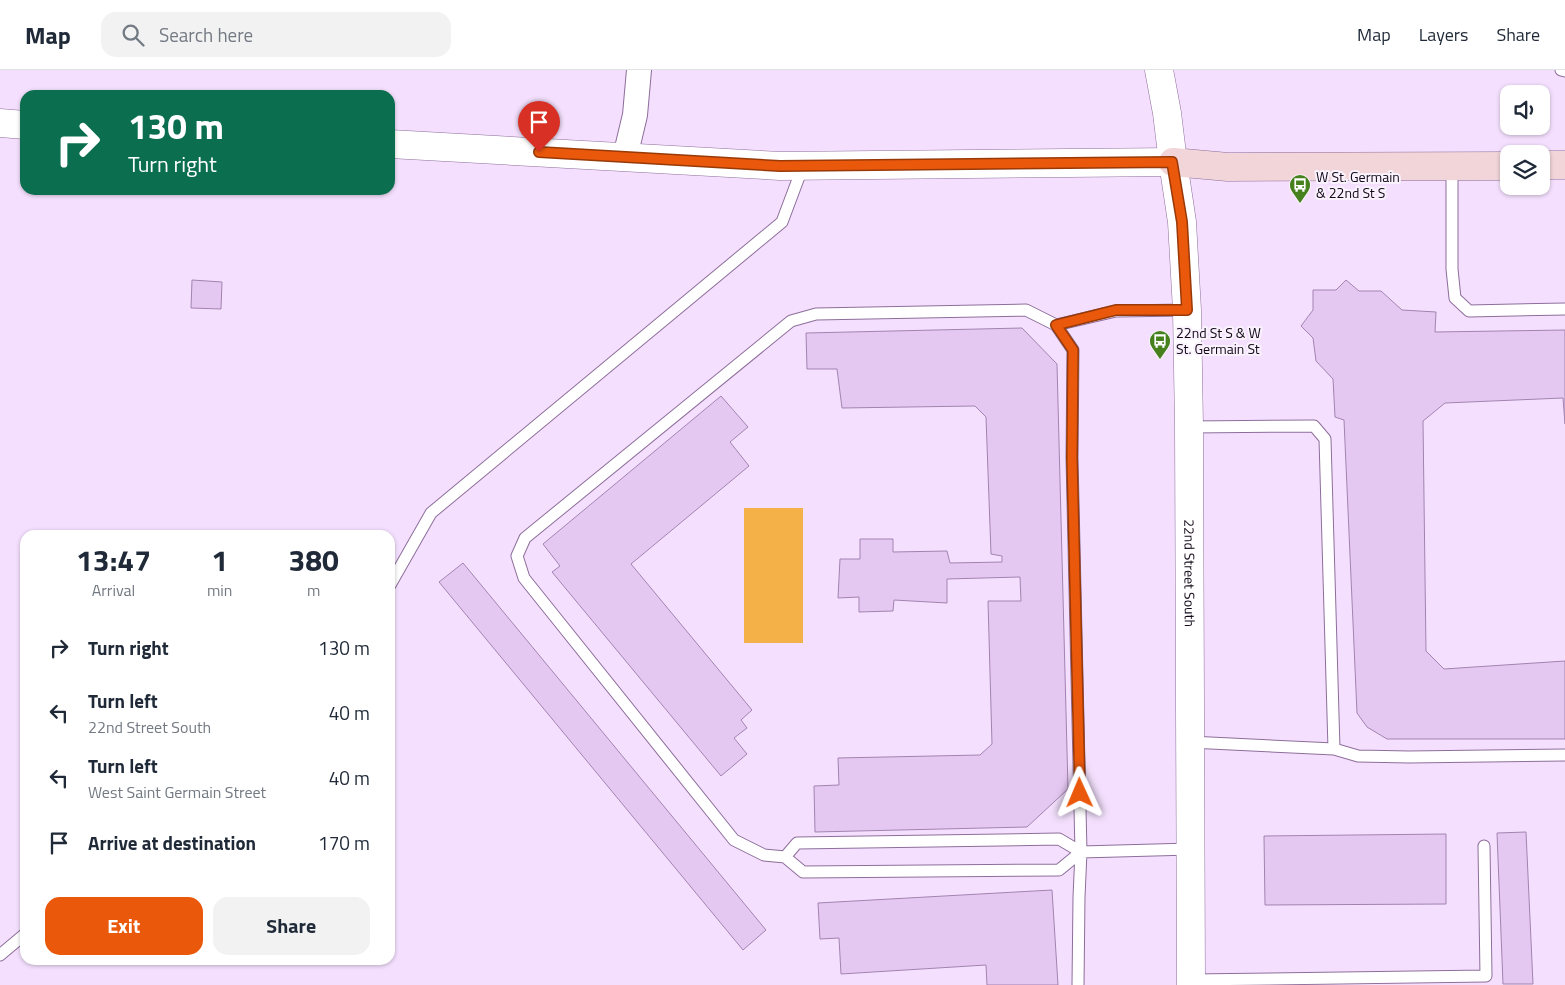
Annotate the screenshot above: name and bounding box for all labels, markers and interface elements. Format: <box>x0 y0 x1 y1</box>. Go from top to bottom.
search box <box>101 12 451 57</box>
text: Map <box>25 17 71 53</box>
text: Search here <box>159 20 253 49</box>
icon: search <box>119 21 147 49</box>
text: Map <box>1357 21 1391 48</box>
text: Layers <box>1419 21 1468 48</box>
text: Share <box>1496 21 1540 48</box>
map controls <box>1500 85 1550 195</box>
button: sound <box>1500 85 1550 135</box>
text: 130 m <box>128 99 224 153</box>
pin <box>518 101 560 152</box>
icon: arrive <box>525 108 553 136</box>
icon: right <box>45 110 110 175</box>
button: layers <box>1500 145 1550 195</box>
text: Turn right <box>128 147 217 181</box>
place label: W St. Germain & 22nd St S <box>1316 166 1400 203</box>
bus stop icon: W St. Germain & 22nd St S <box>1288 173 1312 204</box>
place label: 22nd St S & W St. Germain St <box>1176 322 1261 359</box>
bus stop icon: 22nd St S & W St. Germain St <box>1148 329 1172 360</box>
street label: 22nd Street South <box>1179 519 1201 627</box>
text: 13:47 <box>76 537 151 583</box>
text: 1 <box>211 537 228 583</box>
text: 380 <box>289 537 339 583</box>
text: Arrival <box>92 578 135 602</box>
text: min <box>207 578 232 602</box>
text: m <box>307 578 320 602</box>
text: Turn right <box>88 633 169 662</box>
text: 130 m <box>318 633 370 662</box>
icon: right <box>45 634 73 662</box>
text: Turn left <box>88 686 158 715</box>
text: 40 m <box>329 698 370 727</box>
icon: left <box>45 699 73 727</box>
text: 22nd Street South <box>88 715 211 739</box>
text: Turn left <box>88 751 158 780</box>
text: 40 m <box>329 763 370 792</box>
icon: left <box>45 764 73 792</box>
position arrow <box>1053 766 1105 818</box>
text: West Saint Germain Street <box>88 780 266 804</box>
text: Arrive at destination <box>88 828 256 857</box>
text: 170 m <box>318 828 370 857</box>
icon: arrive <box>45 829 73 857</box>
button: Exit <box>45 897 203 955</box>
button: Share <box>213 897 370 955</box>

